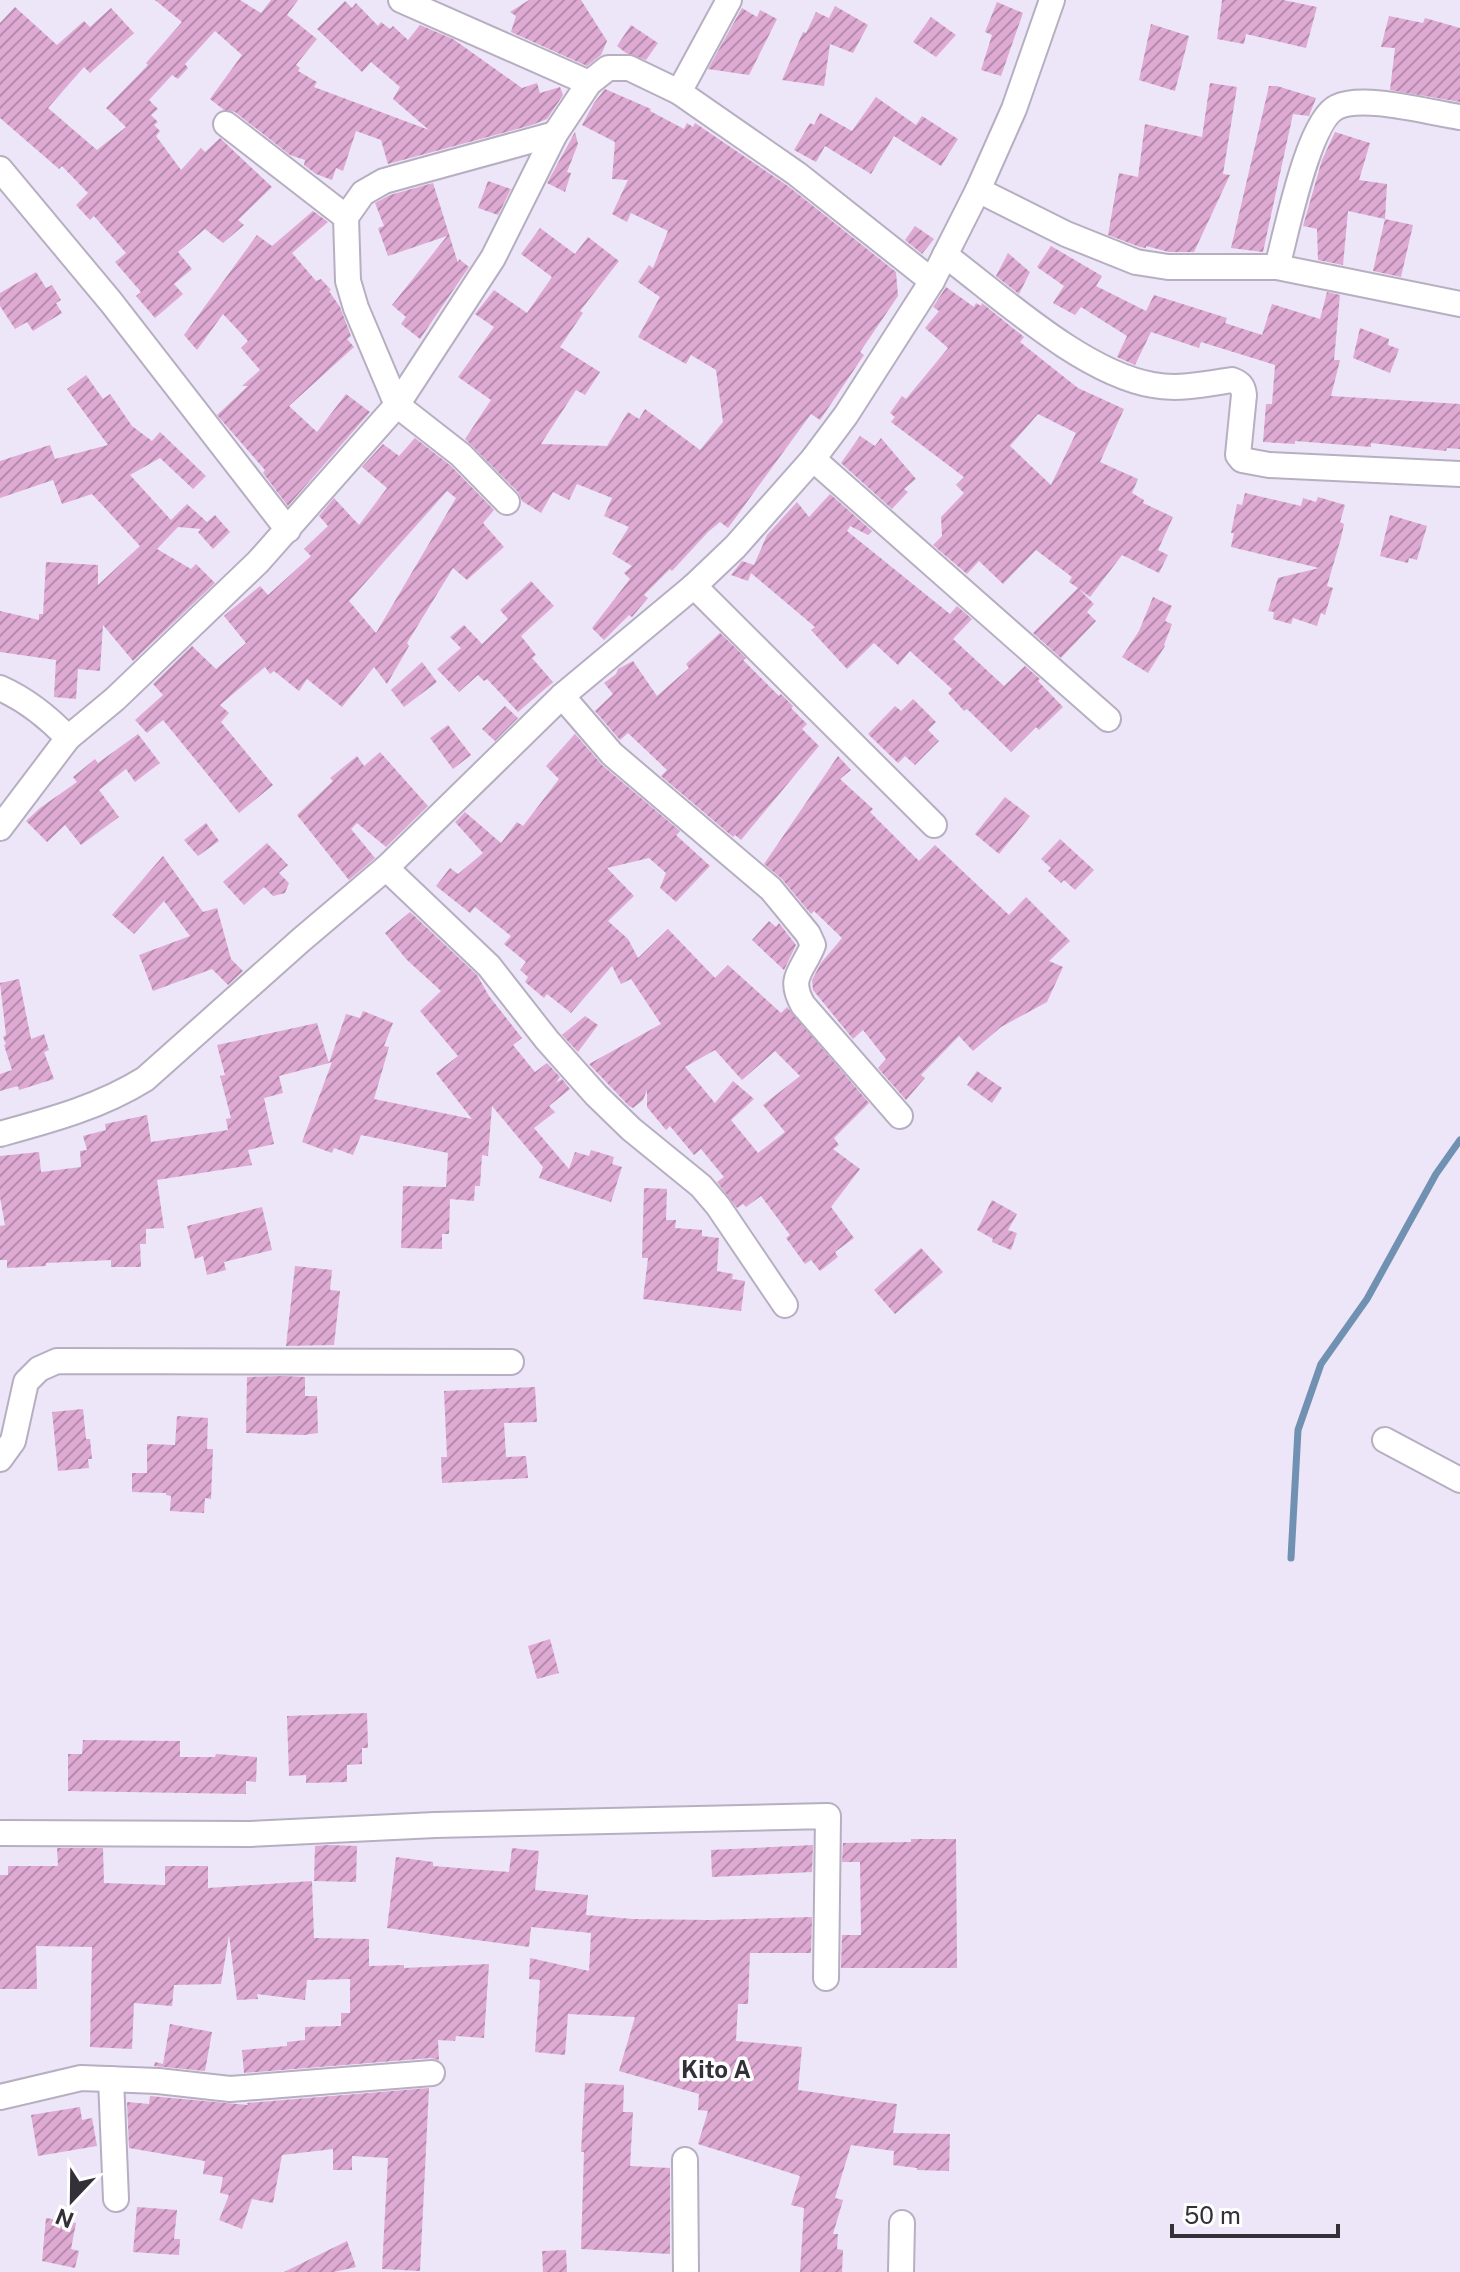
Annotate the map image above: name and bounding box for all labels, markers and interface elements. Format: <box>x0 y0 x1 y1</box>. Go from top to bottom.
district label: Kito A <box>681 2055 751 2083</box>
north arrow <box>32 2160 112 2240</box>
scale bar <box>1172 2188 1338 2238</box>
text: 50 m <box>1184 2201 1241 2229</box>
text: N <box>52 2203 77 2234</box>

